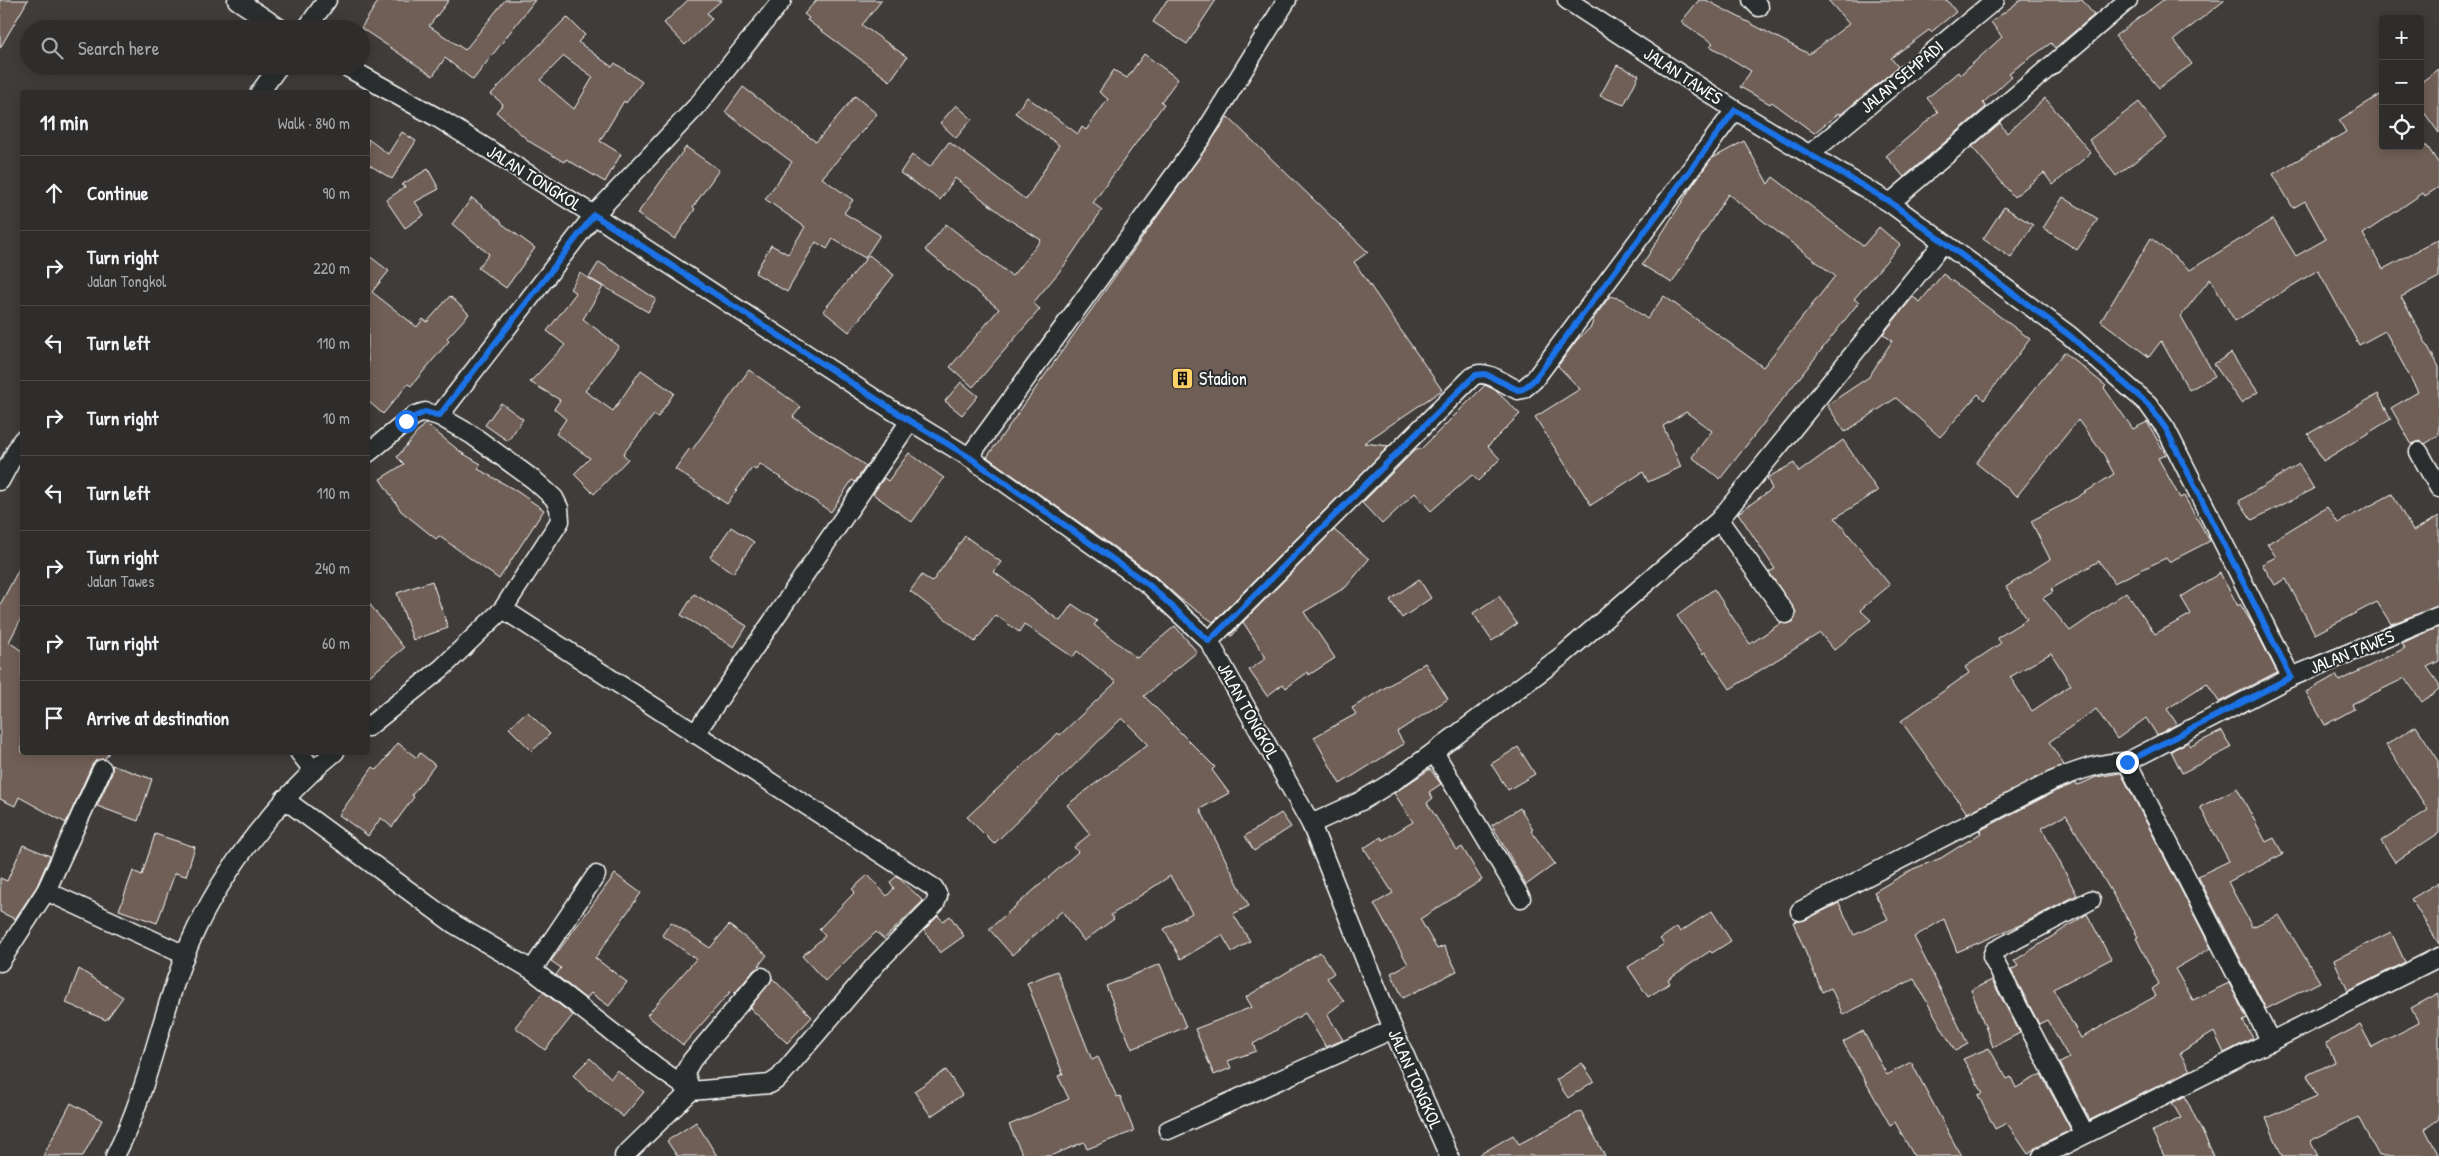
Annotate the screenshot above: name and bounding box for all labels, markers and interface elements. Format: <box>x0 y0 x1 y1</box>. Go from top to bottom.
map controls <box>2379 15 2424 150</box>
button: + <box>2379 15 2424 60</box>
search box <box>20 20 370 75</box>
icon: search <box>38 34 66 62</box>
street label: JALAN SEMPADI <box>1855 34 1949 119</box>
text: Search here <box>78 35 159 61</box>
street label: JALAN TAWES <box>1639 41 1727 110</box>
button: − <box>2379 60 2424 105</box>
button: locate <box>2379 105 2424 150</box>
text: 11 min <box>40 108 89 137</box>
text: Walk · 840 m <box>278 112 350 134</box>
street label: JALAN TONGKOL <box>482 139 587 217</box>
icon: ahead <box>40 179 68 207</box>
text: Continue <box>87 180 148 206</box>
text: 90 m <box>322 182 350 204</box>
text: Turn right <box>87 244 158 270</box>
icon: right <box>40 254 68 282</box>
text: 220 m <box>313 257 350 279</box>
text: Jalan Tongkol <box>87 270 166 292</box>
icon: left <box>40 329 68 357</box>
text: Turn left <box>87 330 150 356</box>
text: 110 m <box>317 332 350 354</box>
place label: Stadion <box>1199 366 1247 391</box>
building icon: Stadion <box>1171 367 1195 391</box>
icon: right <box>40 404 68 432</box>
text: Turn right <box>87 405 158 431</box>
text: 10 m <box>322 407 350 429</box>
route start <box>395 410 418 433</box>
icon: left <box>40 479 68 507</box>
text: Turn left <box>87 480 150 506</box>
text: 110 m <box>317 482 350 504</box>
text: Turn right <box>87 544 158 570</box>
icon: right <box>40 554 68 582</box>
text: 240 m <box>315 557 350 579</box>
text: Jalan Tawes <box>87 570 154 592</box>
street label: JALAN TAWES <box>2306 623 2398 680</box>
icon: right <box>40 629 68 657</box>
text: Turn right <box>87 630 158 656</box>
text: 60 m <box>322 632 350 654</box>
street label: JALAN TONGKOL <box>1211 658 1286 764</box>
icon: arrive <box>40 704 68 732</box>
text: Arrive at destination <box>87 705 229 731</box>
route end <box>2116 751 2139 774</box>
street label: JALAN TONGKOL <box>1382 1025 1449 1133</box>

